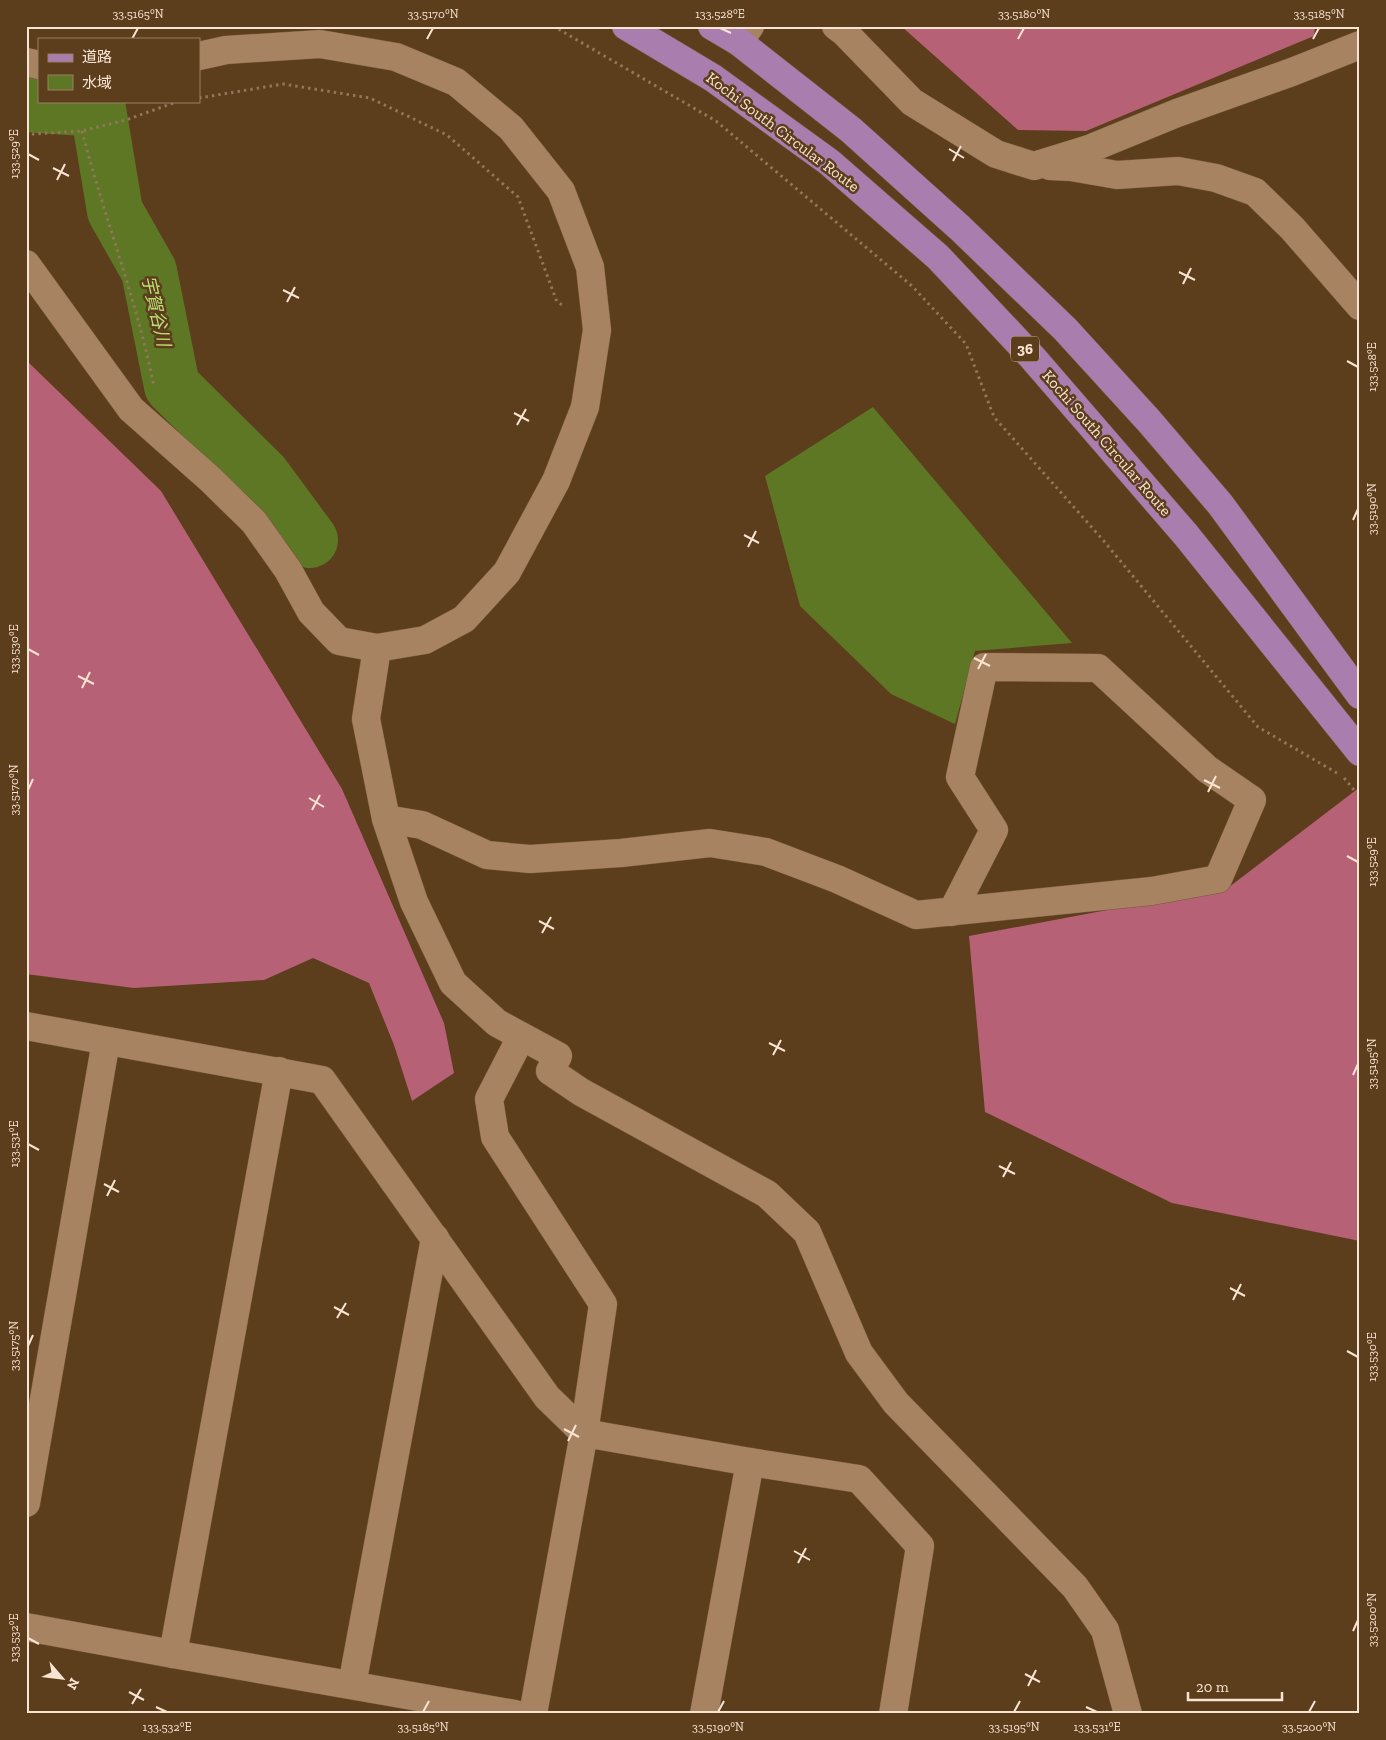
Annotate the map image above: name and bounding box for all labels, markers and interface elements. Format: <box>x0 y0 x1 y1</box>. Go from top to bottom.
text: 33.5165°N <box>112 7 164 21</box>
text: 33.5170°N <box>407 7 459 21</box>
text: 133.528°E <box>695 7 745 21</box>
text: 33.5180°N <box>998 7 1050 21</box>
text: 33.5185°N <box>1293 7 1345 21</box>
legend <box>38 38 200 102</box>
text: 道路 <box>82 48 112 66</box>
street label: Kochi South Circular Route <box>703 68 863 196</box>
text: 水域 <box>82 74 112 92</box>
text: 133.529°E <box>7 129 21 179</box>
water label: 宇賀谷川 <box>137 273 175 351</box>
road number: 36 <box>1011 336 1039 362</box>
text: 133.528°E <box>1365 342 1379 392</box>
street label: Kochi South Circular Route <box>1038 366 1176 520</box>
text: 33.5190°N <box>1365 483 1379 535</box>
text: 133.530°E <box>7 624 21 674</box>
text: 33.5170°N <box>7 764 21 816</box>
text: 133.529°E <box>1365 837 1379 887</box>
text: 33.5195°N <box>1365 1038 1379 1090</box>
text: 133.531°E <box>7 1120 21 1168</box>
text: 33.5175°N <box>7 1321 21 1371</box>
text: 133.530°E <box>1365 1332 1379 1382</box>
text: 33.5200°N <box>1365 1593 1379 1647</box>
text: 133.532°E <box>7 1614 21 1662</box>
north arrow <box>38 1652 88 1702</box>
scale bar <box>1188 1670 1282 1702</box>
text: N <box>63 1675 83 1693</box>
text: 20 m <box>1196 1678 1229 1696</box>
text: 133.532°E <box>143 1720 191 1734</box>
text: 33.5185°N <box>397 1720 449 1734</box>
text: 33.5190°N <box>692 1720 744 1734</box>
text: 33.5195°N <box>988 1720 1040 1734</box>
text: 133.531°E <box>1073 1720 1121 1734</box>
text: 33.5200°N <box>1282 1720 1336 1734</box>

